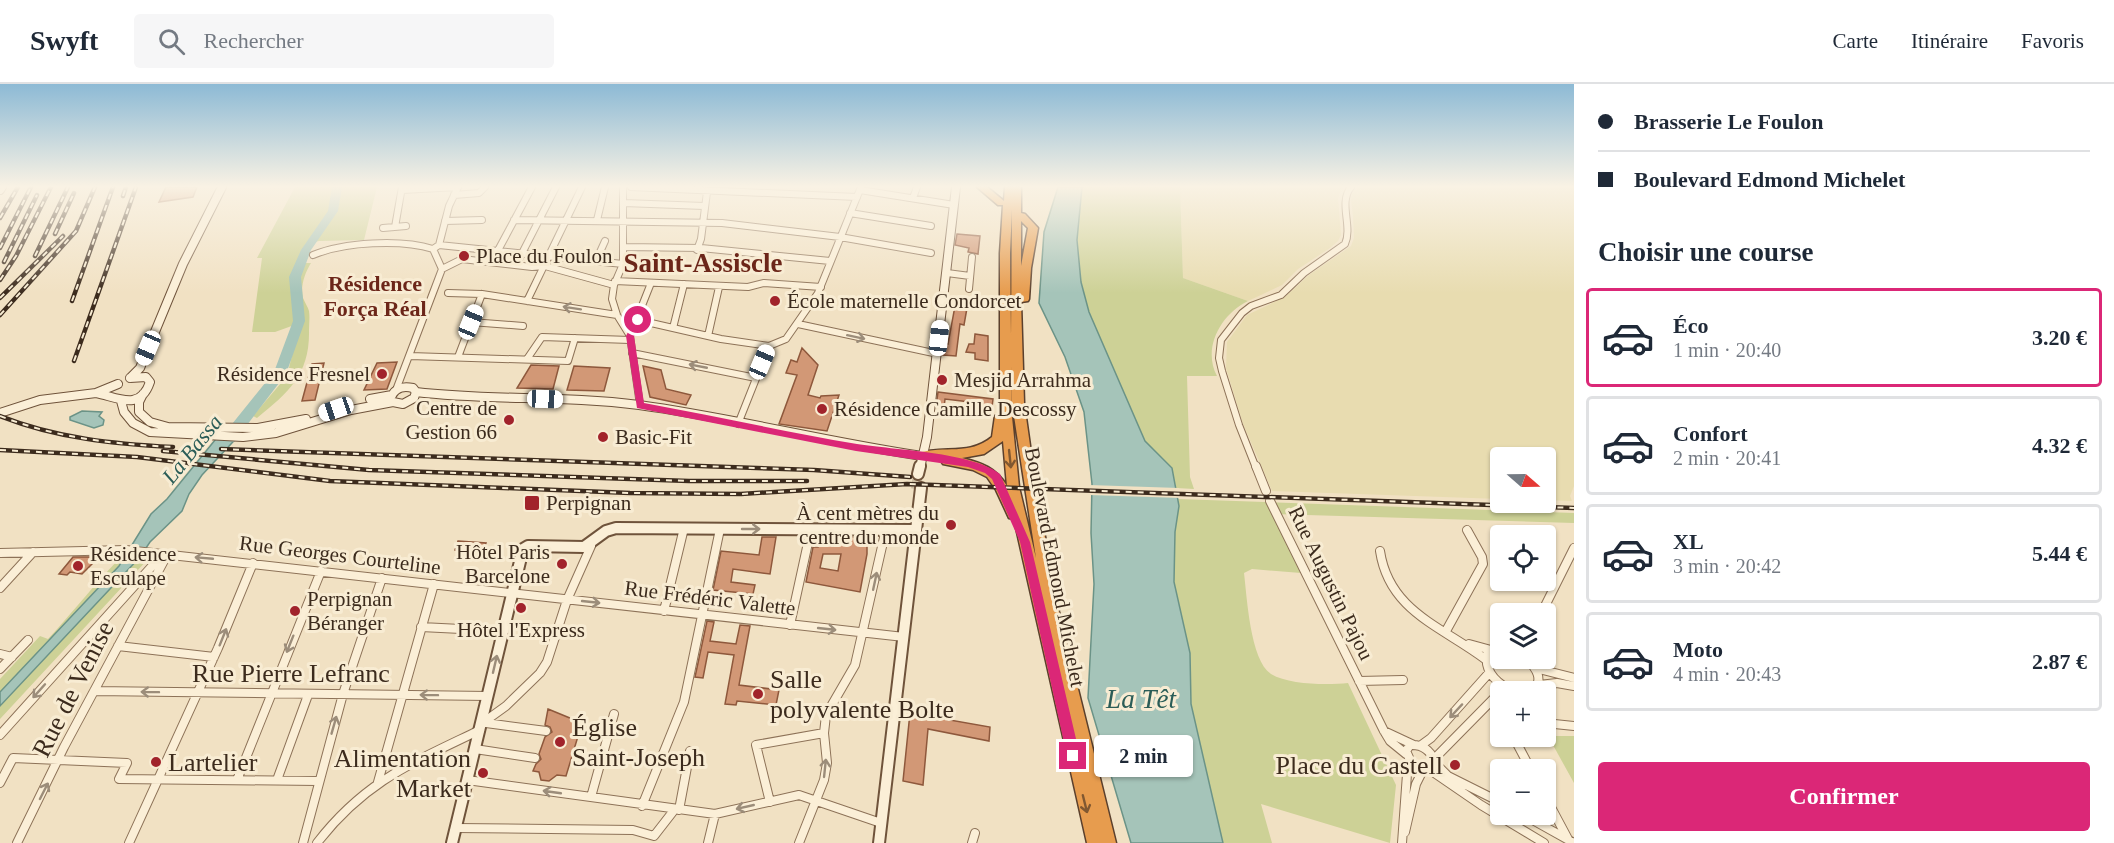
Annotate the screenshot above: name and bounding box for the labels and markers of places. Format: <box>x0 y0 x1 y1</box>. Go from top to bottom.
place label: Place du Foulon <box>476 244 613 268</box>
marker: Place du Foulon <box>457 249 471 263</box>
place label: École maternelle Condorcet <box>787 289 1022 313</box>
marker: École maternelle Condorcet <box>768 294 782 308</box>
place label: Résidence Fresnel <box>217 362 370 386</box>
marker: Résidence Fresnel <box>375 367 389 381</box>
place label: Mesjid Arrahma <box>954 368 1092 392</box>
marker: Mesjid Arrahma <box>935 373 949 387</box>
place label: Centre de Gestion 66 <box>405 396 497 444</box>
place label: Résidence Camille Descossy <box>834 397 1077 421</box>
marker: Résidence Camille Descossy <box>815 402 829 416</box>
marker: Centre de Gestion 66 <box>502 413 516 427</box>
place label: Basic-Fit <box>615 425 692 449</box>
marker: Basic-Fit <box>596 430 610 444</box>
place label: Perpignan <box>546 491 632 515</box>
marker: Perpignan <box>523 494 541 512</box>
place label: À cent mètres du centre du monde <box>796 501 939 549</box>
marker: À cent mètres du centre du monde <box>944 518 958 532</box>
place label: Hôtel Paris Barcelone <box>456 540 550 588</box>
place label: Résidence Esculape <box>90 542 176 590</box>
marker: Hôtel Paris Barcelone <box>555 557 569 571</box>
marker: Résidence Esculape <box>71 559 85 573</box>
place label: Perpignan Béranger <box>307 587 393 635</box>
marker: Hôtel l'Express <box>514 601 528 615</box>
marker: Perpignan Béranger <box>288 604 302 618</box>
place label: Hôtel l'Express <box>457 618 585 642</box>
place label: Salle polyvalente Bolte <box>770 665 954 724</box>
marker: Salle polyvalente Bolte <box>751 687 765 701</box>
place label: Église Saint-Joseph <box>572 713 705 772</box>
marker: Église Saint-Joseph <box>553 735 567 749</box>
place label: Alimentation Market <box>334 744 472 803</box>
place label: Lartelier <box>168 748 258 777</box>
place label: Place du Castell <box>1275 751 1443 780</box>
marker: Lartelier <box>149 755 163 769</box>
marker: Place du Castell <box>1448 758 1462 772</box>
marker: Alimentation Market <box>476 766 490 780</box>

